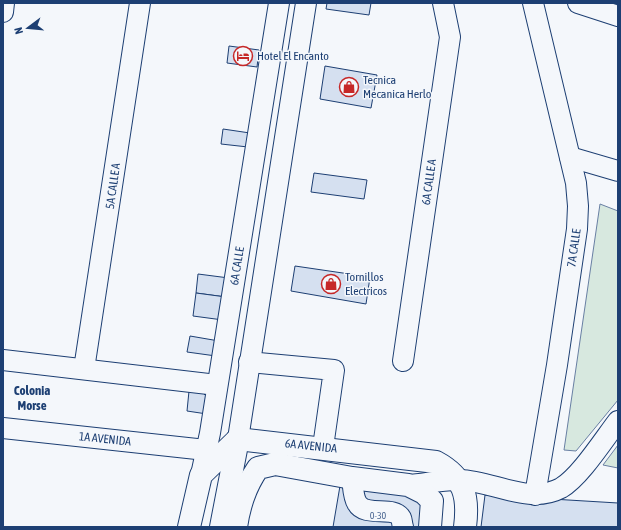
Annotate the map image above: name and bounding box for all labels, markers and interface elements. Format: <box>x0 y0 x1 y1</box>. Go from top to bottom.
north arrow <box>8 8 48 48</box>
text: N <box>12 26 25 36</box>
hotel icon: Hotel El Encanto <box>232 45 254 67</box>
place label: Hotel El Encanto <box>257 49 329 63</box>
place label: Tecnica Mecanica Herlo <box>363 73 432 101</box>
shop icon: Tecnica Mecanica Herlo <box>338 76 360 98</box>
street label: 6A CALLE A <box>419 158 439 206</box>
street label: 5A CALLE A <box>103 162 123 210</box>
street label: 7A CALLE <box>564 228 584 268</box>
street label: 6A CALLE <box>227 246 247 286</box>
place label: Tornillos Electricos <box>345 270 387 298</box>
shop icon: Tornillos Electricos <box>320 273 342 295</box>
district label: Colonia Morse <box>14 383 50 413</box>
street label: 1A AVENIDA <box>78 429 132 449</box>
street label: 6A AVENIDA <box>284 436 338 456</box>
house number: 0-30 <box>370 510 387 521</box>

